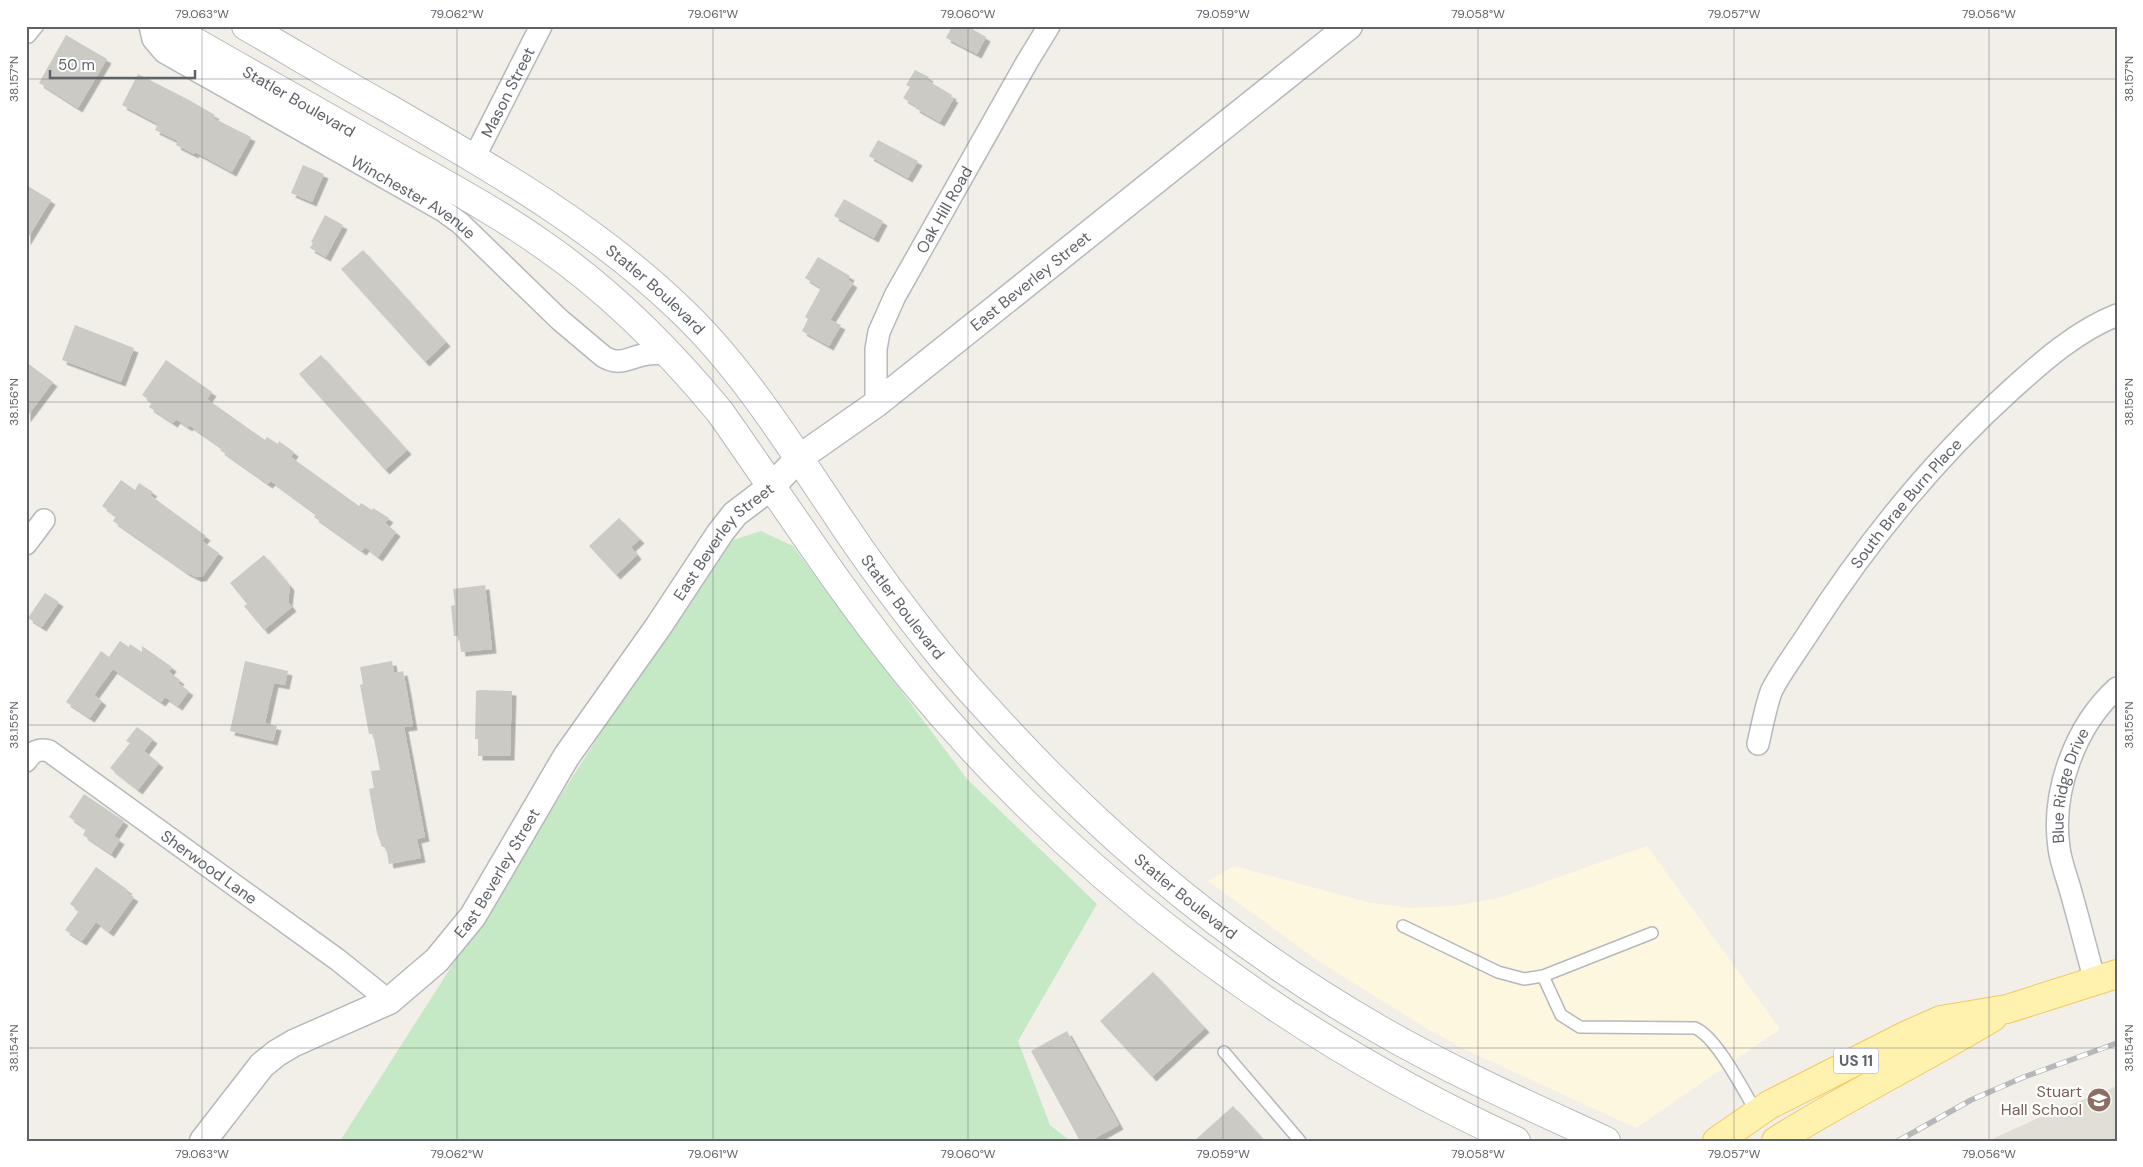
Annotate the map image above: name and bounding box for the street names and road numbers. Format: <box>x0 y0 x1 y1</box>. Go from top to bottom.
street label: Mason Street <box>476 43 539 141</box>
street label: Statler Boulevard <box>239 61 359 142</box>
street label: Winchester Avenue <box>347 150 480 243</box>
street label: Oak Hill Road <box>911 162 977 257</box>
street label: East Beverley Street <box>966 226 1095 335</box>
street label: Statler Boulevard <box>602 239 710 339</box>
street label: South Brae Burn Place <box>1845 434 1966 572</box>
street label: East Beverley Street <box>668 478 778 604</box>
street label: Statler Boulevard <box>857 550 950 663</box>
street label: Blue Ridge Drive <box>2047 724 2093 844</box>
street label: East Beverley Street <box>449 804 544 942</box>
street label: Sherwood Lane <box>157 825 262 909</box>
street label: Statler Boulevard <box>1130 849 1242 944</box>
road number: US 11 <box>1834 1048 1878 1074</box>

